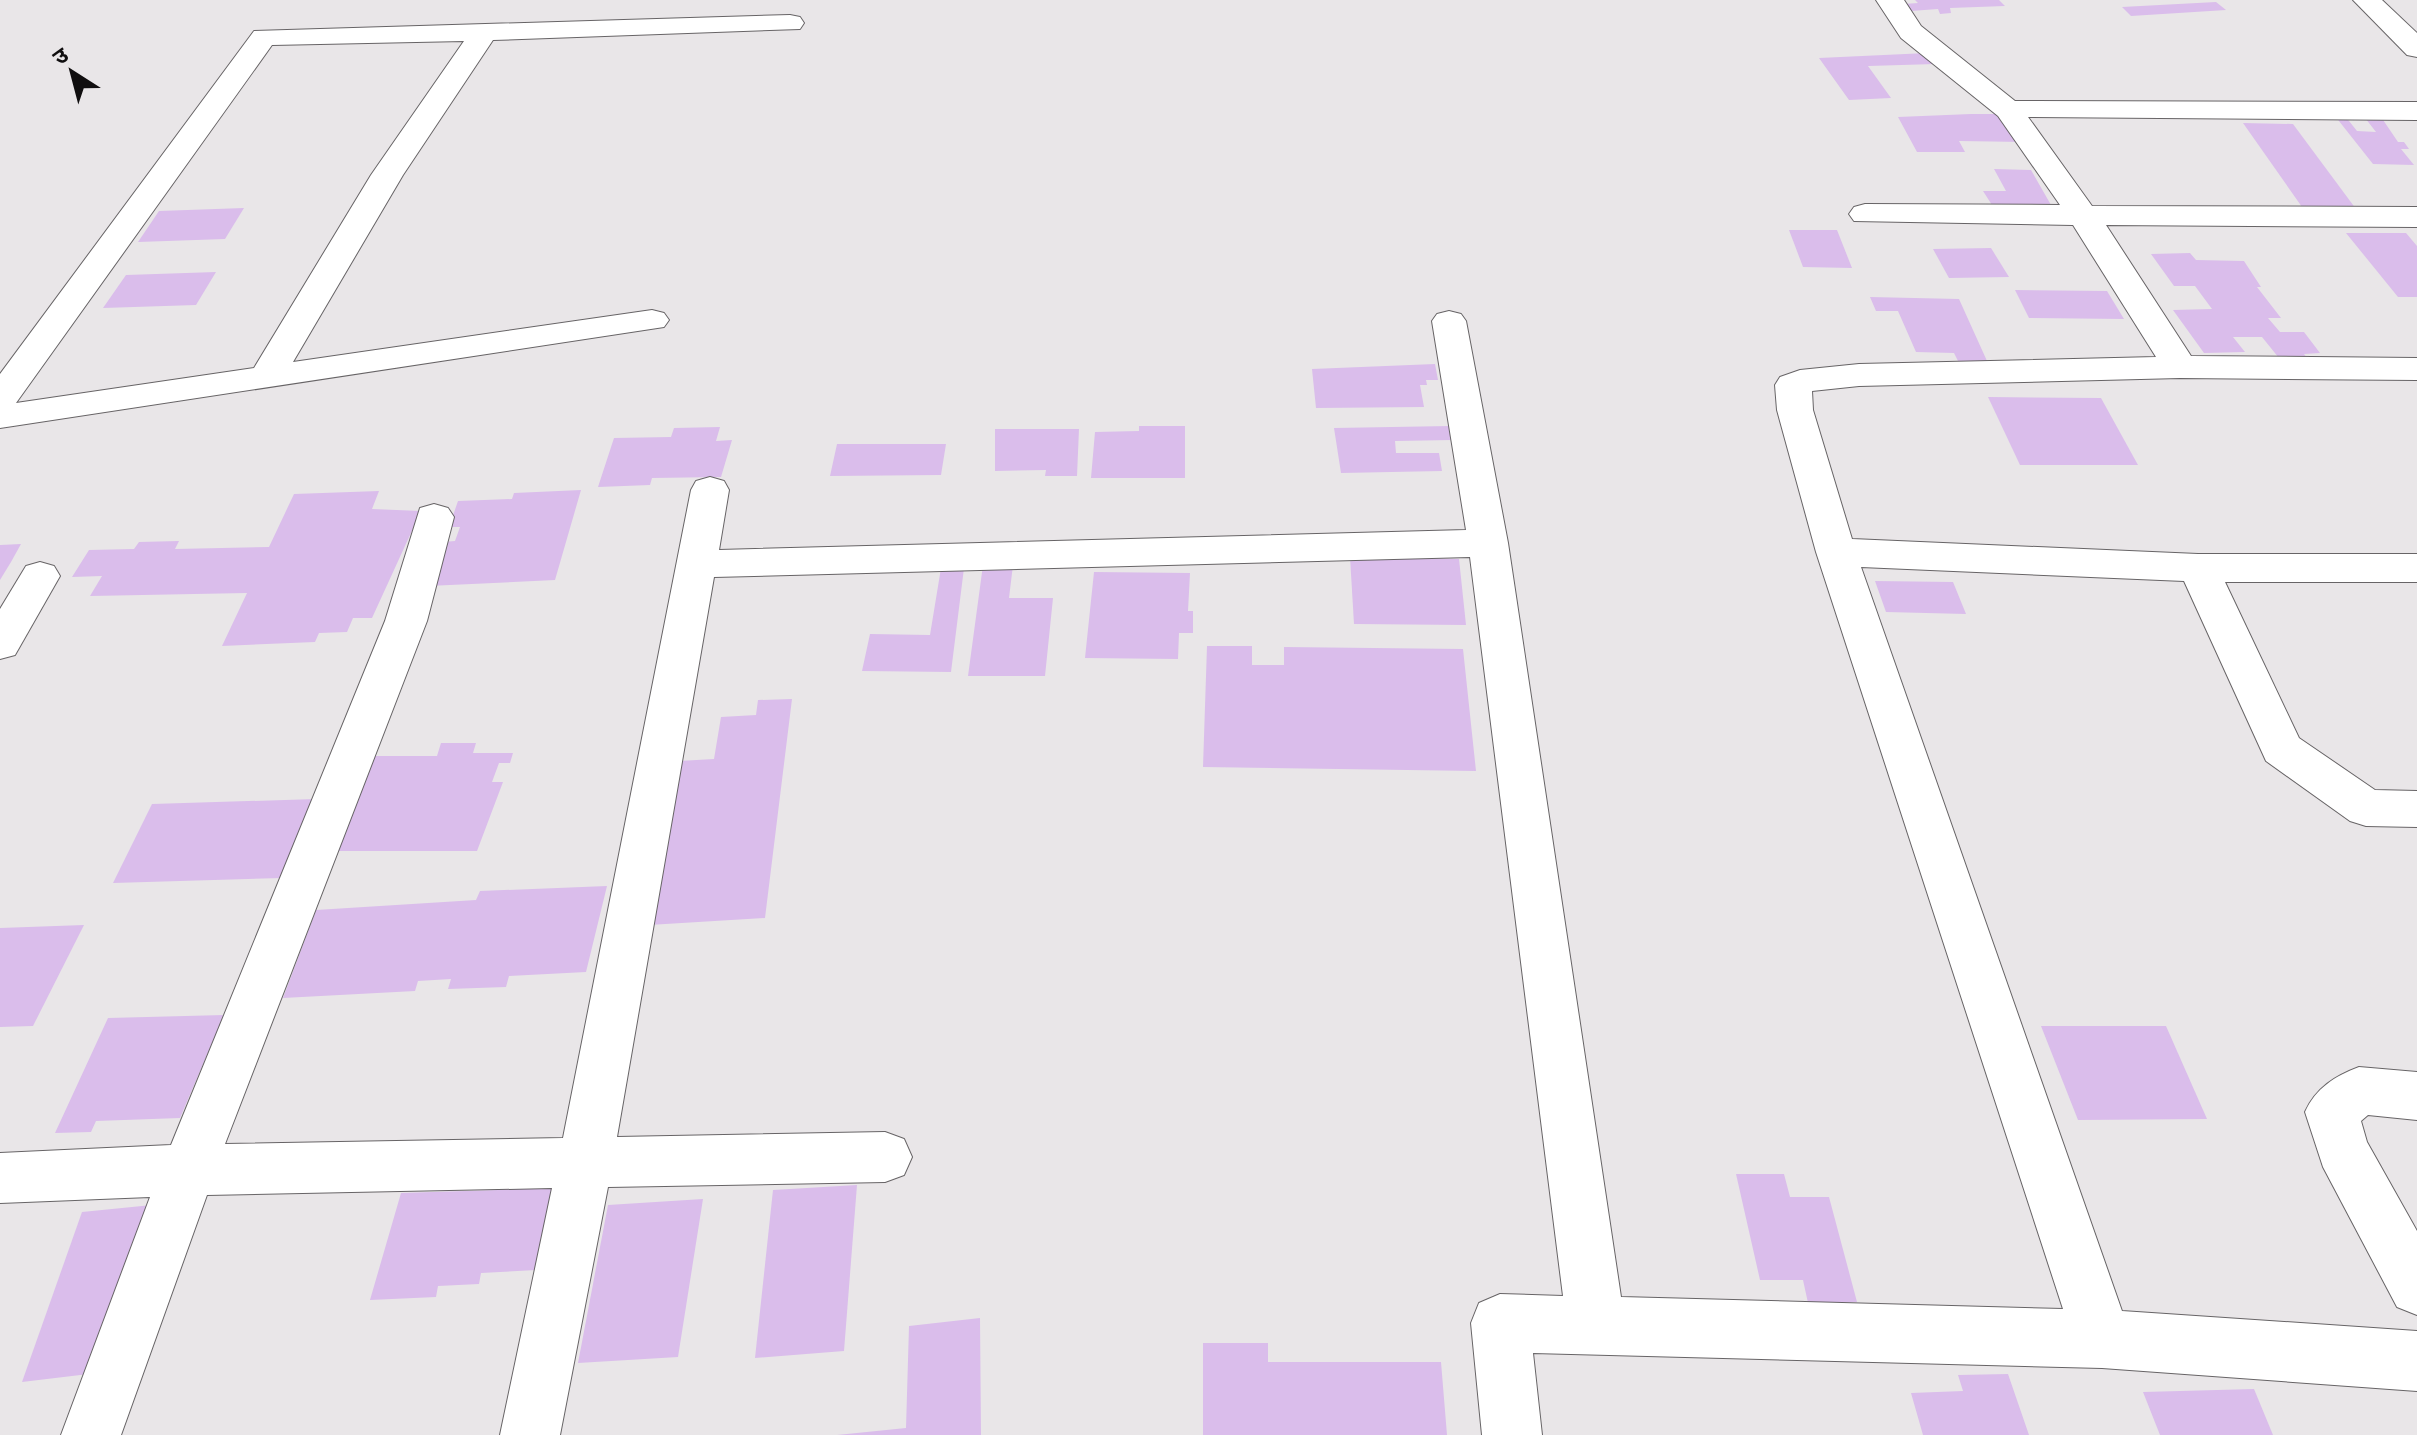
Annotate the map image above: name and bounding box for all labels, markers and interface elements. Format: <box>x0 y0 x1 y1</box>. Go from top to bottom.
north arrow <box>32 32 112 112</box>
text: उ <box>45 38 76 73</box>

